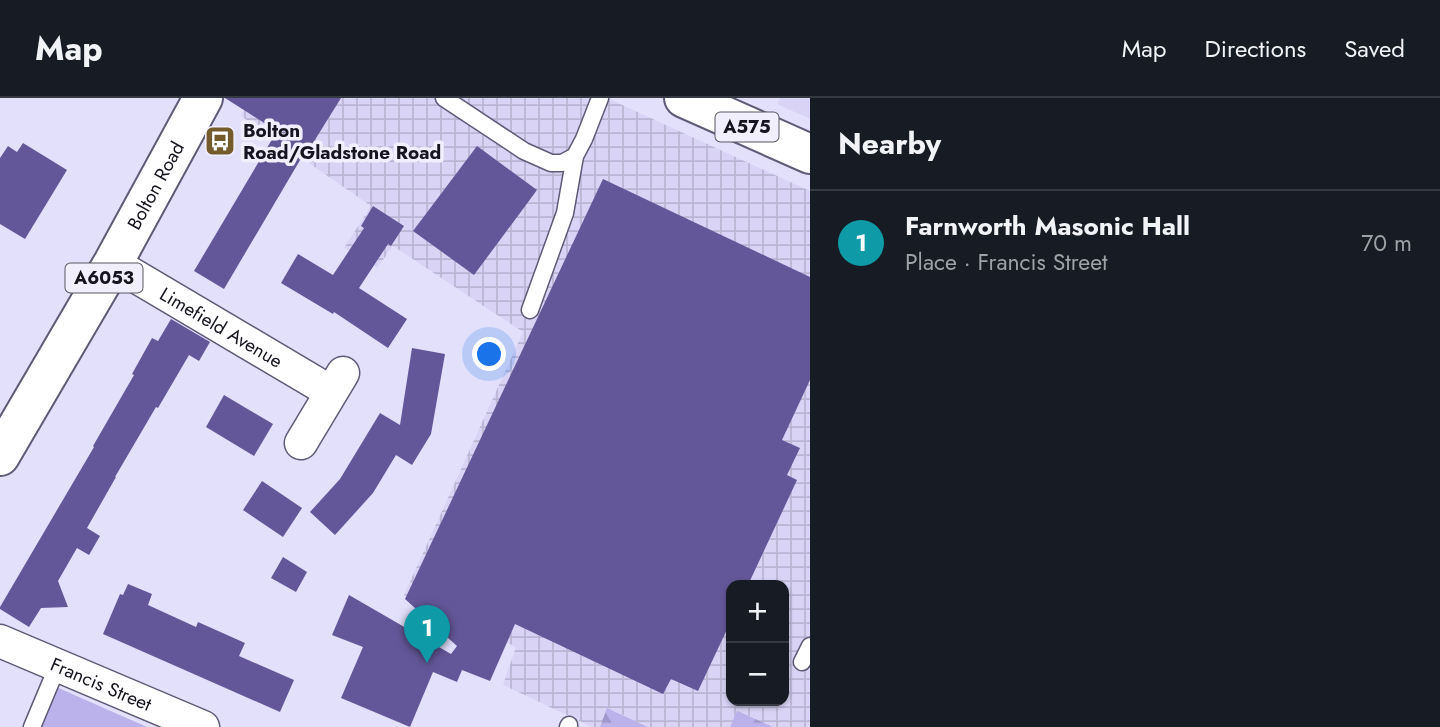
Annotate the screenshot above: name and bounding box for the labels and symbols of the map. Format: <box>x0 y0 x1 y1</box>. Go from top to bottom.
road number: A575 <box>716 113 778 142</box>
place label: Bolton Road/Gladstone Road <box>243 117 441 166</box>
bus stop icon: Bolton Road/Gladstone Road <box>203 124 237 158</box>
street label: Bolton Road <box>121 137 191 235</box>
road number: A6053 <box>66 264 142 293</box>
street label: Limefield Avenue <box>155 281 288 375</box>
your location <box>472 337 506 371</box>
pin: 1 <box>404 605 450 663</box>
street label: Francis Street <box>46 651 156 718</box>

